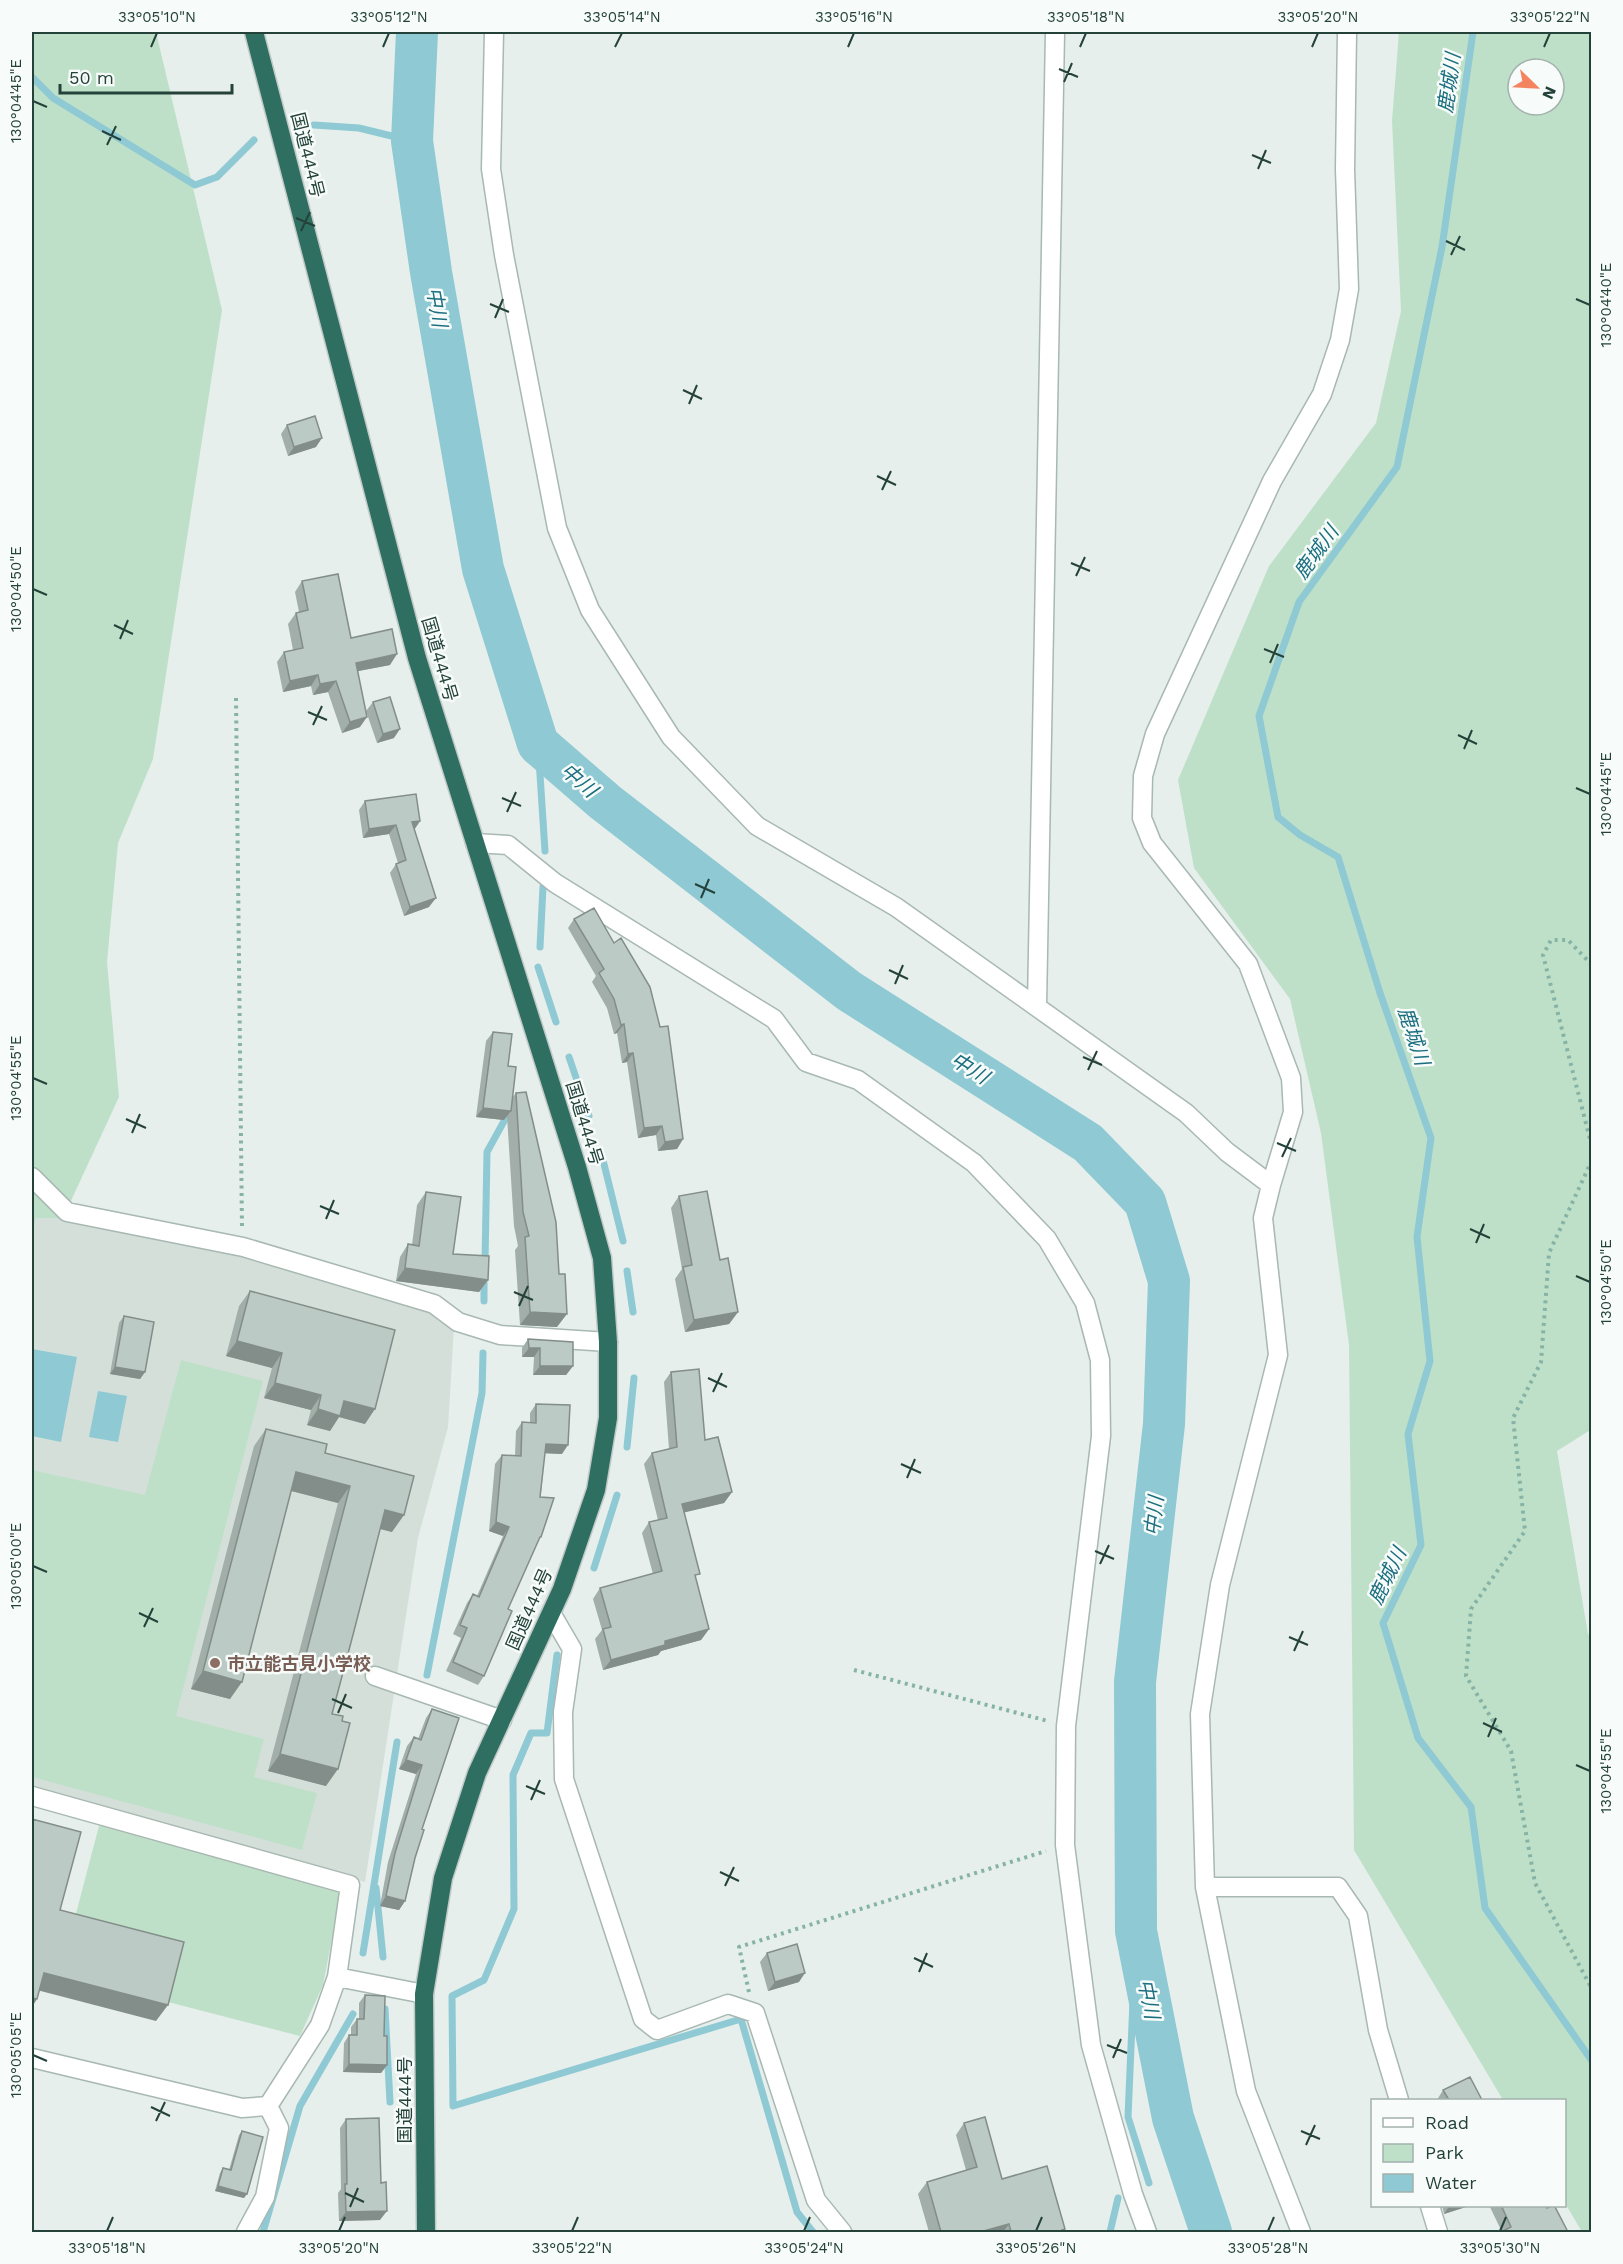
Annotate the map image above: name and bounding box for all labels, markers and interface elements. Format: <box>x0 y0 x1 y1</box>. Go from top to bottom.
text: 33°05'10"N <box>118 8 196 26</box>
text: 33°05'12"N <box>350 8 428 26</box>
text: 33°05'14"N <box>583 8 661 26</box>
text: 33°05'16"N <box>815 8 893 26</box>
text: 33°05'18"N <box>1047 8 1125 26</box>
text: 33°05'20"N <box>1277 8 1359 26</box>
text: 33°05'22"N <box>1510 8 1590 26</box>
water label: 鹿城川 <box>1433 50 1465 114</box>
scale bar <box>60 57 232 95</box>
north arrow <box>1506 57 1566 117</box>
text: 130°04'45"E <box>7 59 25 143</box>
text: 50 m <box>69 67 114 88</box>
text: N <box>1538 84 1560 102</box>
street label: 国道444号 <box>287 110 329 200</box>
text: 130°04'40"E <box>1597 263 1615 347</box>
water label: 中川 <box>422 285 453 331</box>
water label: 鹿城川 <box>1289 519 1345 583</box>
text: 130°04'50"E <box>7 546 25 632</box>
street label: 国道444号 <box>418 614 462 704</box>
text: 130°04'45"E <box>1597 752 1615 836</box>
water label: 中川 <box>556 758 603 803</box>
water label: 鹿城川 <box>1393 1004 1435 1070</box>
text: 130°04'55"E <box>7 1035 25 1121</box>
water label: 中川 <box>947 1047 995 1090</box>
street label: 国道444号 <box>562 1078 608 1168</box>
text: 130°04'50"E <box>1597 1239 1615 1325</box>
water label: 中川 <box>1140 1493 1168 1537</box>
text: 130°05'00"E <box>7 1523 25 1609</box>
water label: 鹿城川 <box>1363 1542 1412 1608</box>
street label: 国道444号 <box>502 1565 556 1653</box>
place label: 市立能古見小学校 <box>227 1653 371 1674</box>
marker: 市立能古見小学校 <box>208 1656 222 1670</box>
text: 130°04'55"E <box>1597 1728 1615 1814</box>
water label: 中川 <box>1133 1977 1165 2023</box>
text: 130°05'05"E <box>7 2012 25 2098</box>
street label: 国道444号 <box>394 2057 415 2144</box>
legend <box>1371 2099 1566 2207</box>
text: Road <box>1425 2112 1469 2133</box>
text: Park <box>1425 2142 1464 2163</box>
text: Water <box>1425 2172 1477 2193</box>
text: 33°05'18"N <box>68 2239 146 2257</box>
text: 33°05'20"N <box>298 2239 380 2257</box>
text: 33°05'22"N <box>532 2239 612 2257</box>
text: 33°05'24"N <box>764 2239 844 2257</box>
text: 33°05'26"N <box>996 2239 1076 2257</box>
text: 33°05'28"N <box>1227 2239 1309 2257</box>
text: 33°05'30"N <box>1459 2239 1541 2257</box>

